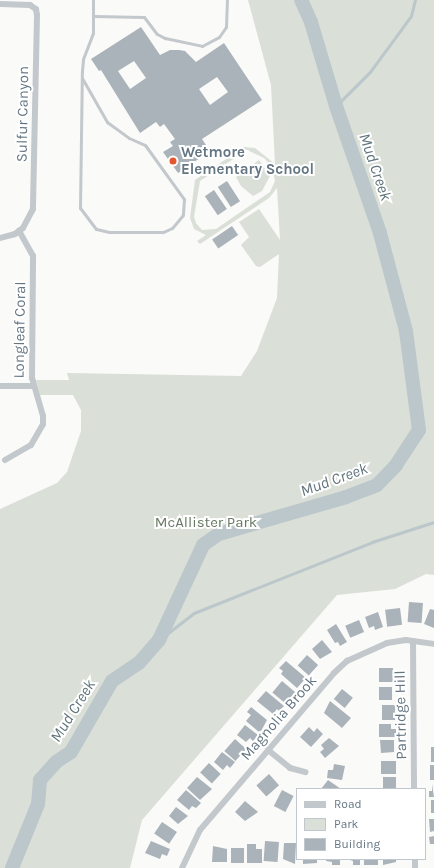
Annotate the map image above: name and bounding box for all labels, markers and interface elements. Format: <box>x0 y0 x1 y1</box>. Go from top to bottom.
street label: Sulfur Canyon <box>13 66 33 162</box>
water label: Mud Creek <box>354 131 396 203</box>
place label: Wetmore Elementary School <box>181 143 314 178</box>
marker: Wetmore Elementary School <box>168 156 178 166</box>
street label: Longleaf Coral <box>10 281 30 379</box>
water label: Mud Creek <box>298 459 370 501</box>
park label: McAllister Park <box>155 514 257 532</box>
street label: Partridge Hill <box>391 670 411 760</box>
street label: Magnolia Brook <box>237 672 321 764</box>
water label: Mud Creek <box>46 676 100 746</box>
legend <box>296 788 426 860</box>
text: Road <box>334 797 362 811</box>
text: Park <box>334 817 358 831</box>
text: Building <box>334 837 380 851</box>

